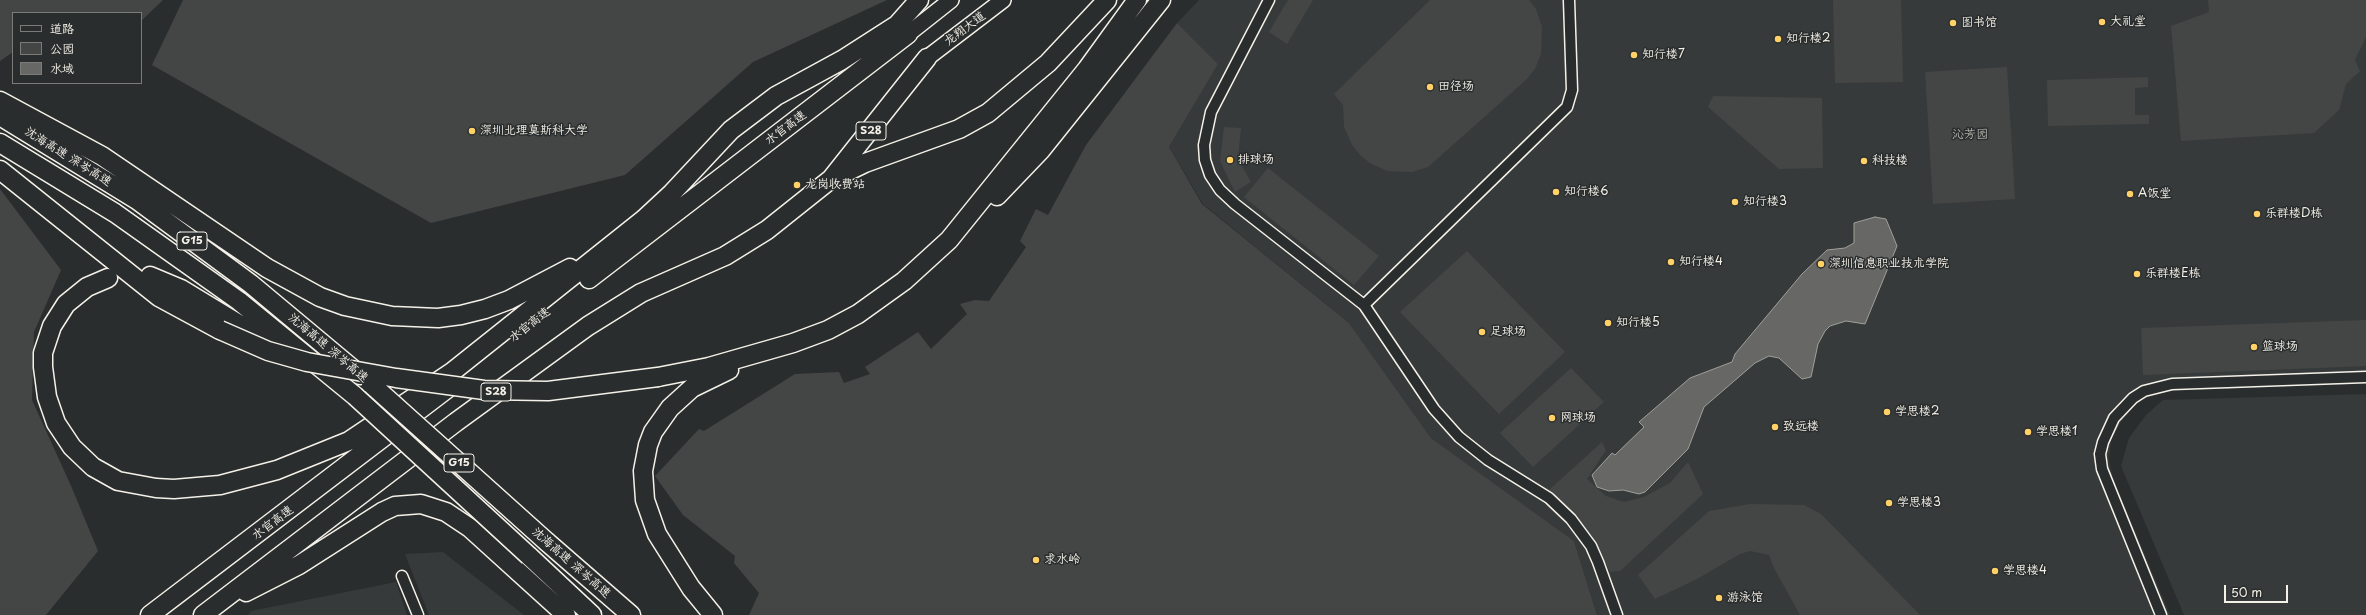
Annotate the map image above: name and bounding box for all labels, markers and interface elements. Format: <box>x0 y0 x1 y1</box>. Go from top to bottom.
street label: 龙翔大道 <box>941 9 989 49</box>
legend <box>12 12 142 84</box>
place label: 大礼堂 <box>2110 15 2146 29</box>
place label: 图书馆 <box>1961 16 1997 30</box>
marker: 大礼堂 <box>2097 17 2107 27</box>
marker: 图书馆 <box>1948 18 1958 28</box>
text: 道路 <box>50 19 74 37</box>
place label: 知行楼2 <box>1786 32 1830 46</box>
marker: 知行楼2 <box>1773 34 1783 44</box>
text: 公园 <box>50 39 74 57</box>
place label: 知行楼7 <box>1642 48 1685 62</box>
marker: 知行楼7 <box>1629 50 1639 60</box>
text: 水域 <box>50 59 74 77</box>
place label: 田径场 <box>1438 80 1474 94</box>
marker: 田径场 <box>1425 82 1435 92</box>
street label: 水官高速 <box>762 108 810 148</box>
road number: S28 <box>856 122 886 140</box>
street label: 沈海高速 深岑高速 <box>22 124 114 190</box>
place label: 深圳北理莫斯科大学 <box>480 124 588 138</box>
marker: 深圳北理莫斯科大学 <box>467 126 477 136</box>
park label: 沁芳园 <box>1952 128 1988 142</box>
place label: 排球场 <box>1238 153 1274 167</box>
place label: 科技楼 <box>1872 154 1908 168</box>
marker: 排球场 <box>1225 155 1235 165</box>
marker: 科技楼 <box>1859 156 1869 166</box>
place label: 龙岗收费站 <box>805 178 865 192</box>
marker: 龙岗收费站 <box>792 180 802 190</box>
place label: 知行楼6 <box>1564 185 1608 199</box>
marker: 知行楼6 <box>1551 187 1561 197</box>
place label: A饭堂 <box>2138 187 2171 201</box>
marker: A饭堂 <box>2125 189 2135 199</box>
place label: 知行楼3 <box>1743 195 1787 209</box>
marker: 知行楼3 <box>1730 197 1740 207</box>
place label: 乐群楼D栋 <box>2265 207 2323 221</box>
marker: 乐群楼D栋 <box>2252 209 2262 219</box>
road number: G15 <box>177 232 207 250</box>
place label: 知行楼4 <box>1679 255 1723 269</box>
marker: 知行楼4 <box>1666 257 1676 267</box>
place label: 深圳信息职业技术学院 <box>1829 257 1949 271</box>
marker: 深圳信息职业技术学院 <box>1816 259 1826 269</box>
place label: 乐群楼E栋 <box>2145 267 2201 281</box>
marker: 乐群楼E栋 <box>2132 269 2142 279</box>
street label: 水官高速 <box>507 305 553 345</box>
street label: 沈海高速 深岑高速 <box>285 310 371 386</box>
place label: 知行楼5 <box>1616 316 1660 330</box>
marker: 知行楼5 <box>1603 318 1613 328</box>
place label: 足球场 <box>1490 325 1526 339</box>
marker: 足球场 <box>1477 327 1487 337</box>
place label: 篮球场 <box>2262 340 2298 354</box>
marker: 篮球场 <box>2249 342 2259 352</box>
road number: S28 <box>481 383 511 401</box>
place label: 学思楼2 <box>1895 405 1939 419</box>
marker: 学思楼2 <box>1882 407 1892 417</box>
place label: 网球场 <box>1560 411 1596 425</box>
marker: 网球场 <box>1547 413 1557 423</box>
place label: 致远楼 <box>1783 420 1819 434</box>
marker: 致远楼 <box>1770 422 1780 432</box>
place label: 学思楼1 <box>2036 425 2077 439</box>
marker: 学思楼1 <box>2023 427 2033 437</box>
road number: G15 <box>444 454 474 472</box>
place label: 学思楼3 <box>1897 496 1941 510</box>
marker: 学思楼3 <box>1884 498 1894 508</box>
street label: 水官高速 <box>249 503 297 543</box>
street label: 沈海高速 深岑高速 <box>529 525 613 601</box>
place label: 求水岭 <box>1044 553 1080 567</box>
marker: 求水岭 <box>1031 555 1041 565</box>
place label: 学思楼4 <box>2003 564 2047 578</box>
marker: 学思楼4 <box>1990 566 2000 576</box>
scale bar <box>2226 577 2290 603</box>
text: 50 m <box>2231 583 2262 601</box>
place label: 游泳馆 <box>1727 591 1763 605</box>
marker: 游泳馆 <box>1714 593 1724 603</box>

